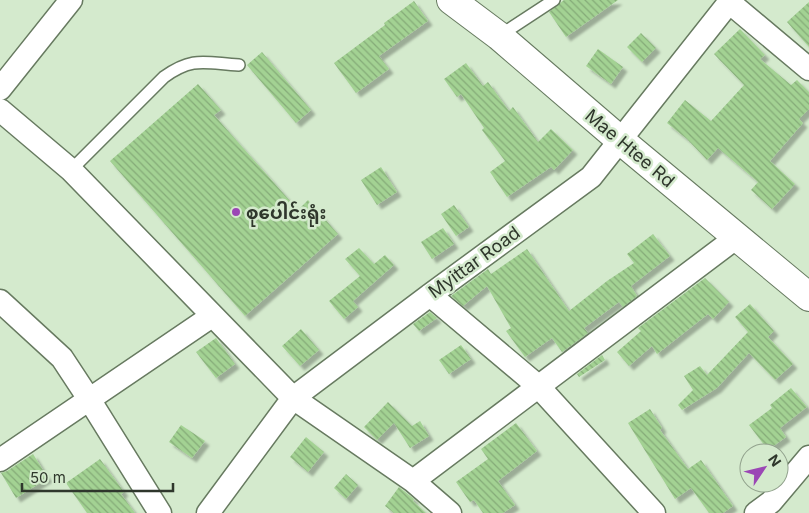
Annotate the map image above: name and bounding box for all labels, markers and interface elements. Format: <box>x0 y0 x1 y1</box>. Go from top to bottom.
street label: Mae Htee Rd <box>581 105 679 191</box>
place label: စုပေါင်းရုံး <box>246 201 326 227</box>
marker: စုပေါင်းရုံး <box>230 206 242 218</box>
street label: Myittar Road <box>424 222 524 302</box>
north arrow <box>739 443 789 493</box>
text: N <box>765 451 785 470</box>
scale bar <box>22 460 174 492</box>
text: 50 m <box>30 468 66 487</box>

